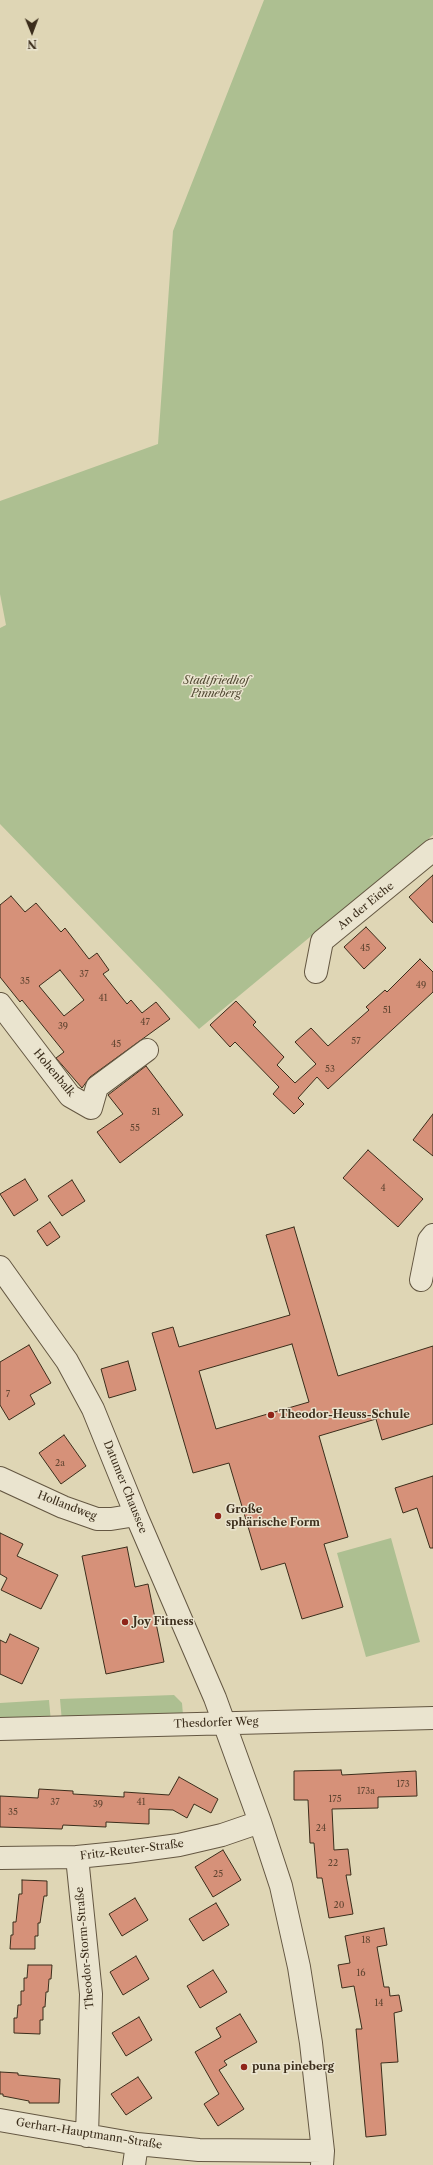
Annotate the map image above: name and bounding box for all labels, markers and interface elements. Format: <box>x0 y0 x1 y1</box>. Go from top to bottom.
north arrow <box>12 12 52 52</box>
text: N <box>27 37 37 51</box>
park label: Stadtfriedhof Pinneberg <box>183 674 249 700</box>
street label: An der Eiche <box>335 879 397 933</box>
house number: 45 <box>360 943 370 953</box>
house number: 37 <box>79 969 89 979</box>
house number: 35 <box>20 976 30 986</box>
house number: 49 <box>416 980 426 990</box>
house number: 41 <box>99 993 107 1003</box>
house number: 51 <box>383 1005 391 1015</box>
house number: 47 <box>140 1017 150 1027</box>
house number: 39 <box>58 1021 68 1031</box>
house number: 57 <box>351 1036 361 1046</box>
house number: 45 <box>111 1039 121 1049</box>
street label: Hohenbalk <box>30 1047 78 1099</box>
house number: 53 <box>325 1064 335 1074</box>
house number: 51 <box>152 1107 160 1117</box>
house number: 55 <box>130 1123 140 1133</box>
house number: 4 <box>380 1183 386 1193</box>
house number: 7 <box>6 1389 10 1399</box>
place label: Theodor-Heuss-Schule <box>279 1408 410 1422</box>
marker: Theodor-Heuss-Schule <box>266 1410 276 1420</box>
street label: Datumer Chaussee <box>100 1439 150 1535</box>
house number: 2a <box>55 1458 65 1468</box>
street label: Hollandweg <box>35 1489 99 1523</box>
place label: Große sphärische Form <box>226 1503 320 1529</box>
marker: Große sphärische Form <box>213 1511 223 1521</box>
place label: Joy Fitness <box>133 1615 194 1629</box>
marker: Joy Fitness <box>120 1617 130 1627</box>
street label: Thesdorfer Weg <box>173 1715 259 1731</box>
house number: 173 <box>396 1779 410 1789</box>
house number: 173a <box>357 1786 375 1796</box>
house number: 175 <box>328 1794 342 1804</box>
house number: 37 <box>50 1797 60 1807</box>
house number: 41 <box>137 1797 145 1807</box>
house number: 39 <box>93 1799 103 1809</box>
house number: 35 <box>8 1807 18 1817</box>
house number: 24 <box>316 1823 326 1833</box>
street label: Fritz-Reuter-Straße <box>79 1837 185 1863</box>
house number: 22 <box>328 1858 338 1868</box>
house number: 25 <box>213 1869 223 1879</box>
street label: Theodor-Storm-Straße <box>73 1886 97 2010</box>
house number: 20 <box>334 1900 344 1910</box>
house number: 18 <box>361 1935 371 1945</box>
house number: 16 <box>356 1968 366 1978</box>
house number: 14 <box>375 1998 383 2008</box>
place label: puna pineberg <box>252 2060 334 2074</box>
marker: puna pineberg <box>239 2062 249 2072</box>
street label: Gerhart-Hauptmann-Straße <box>15 2116 163 2152</box>

